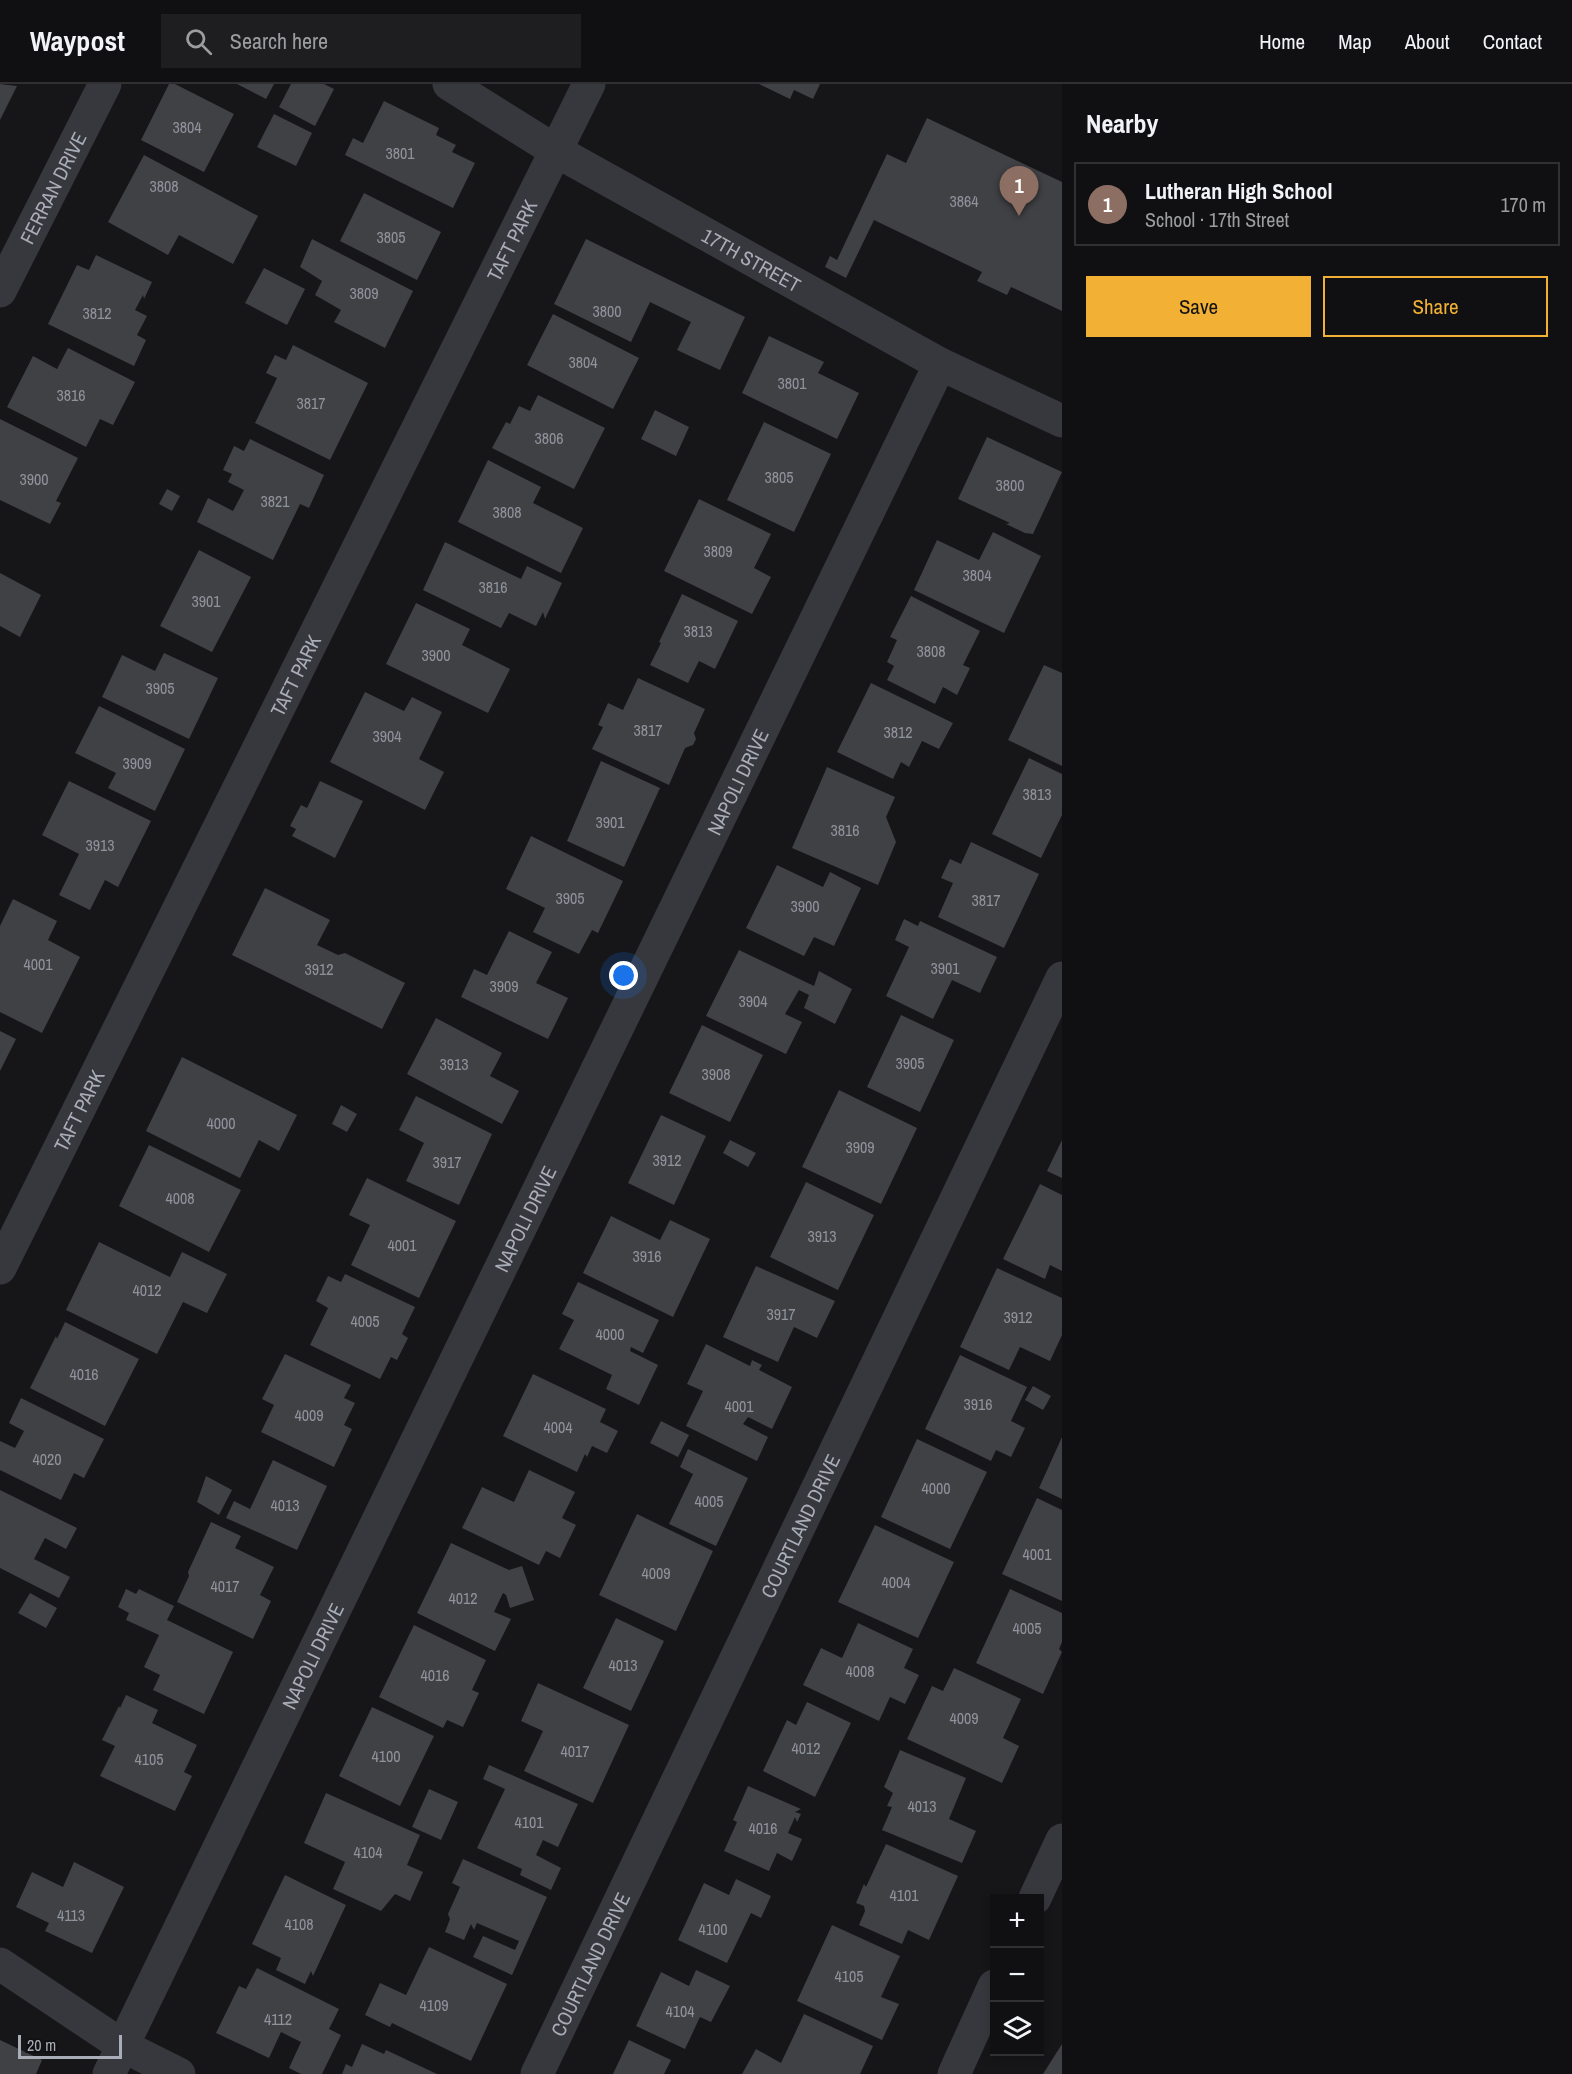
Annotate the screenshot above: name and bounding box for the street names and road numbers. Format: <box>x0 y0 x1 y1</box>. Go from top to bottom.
street label: FERRAN DRIVE <box>13 127 92 248</box>
street label: TAFT PARK <box>480 195 543 285</box>
street label: 17TH STREET <box>697 221 806 298</box>
street label: TAFT PARK <box>263 630 326 721</box>
street label: NAPOLI DRIVE <box>700 724 774 839</box>
street label: TAFT PARK <box>47 1065 110 1156</box>
street label: NAPOLI DRIVE <box>487 1161 562 1276</box>
street label: COURTLAND DRIVE <box>754 1449 846 1602</box>
street label: NAPOLI DRIVE <box>275 1598 350 1713</box>
street label: COURTLAND DRIVE <box>544 1888 636 2040</box>

